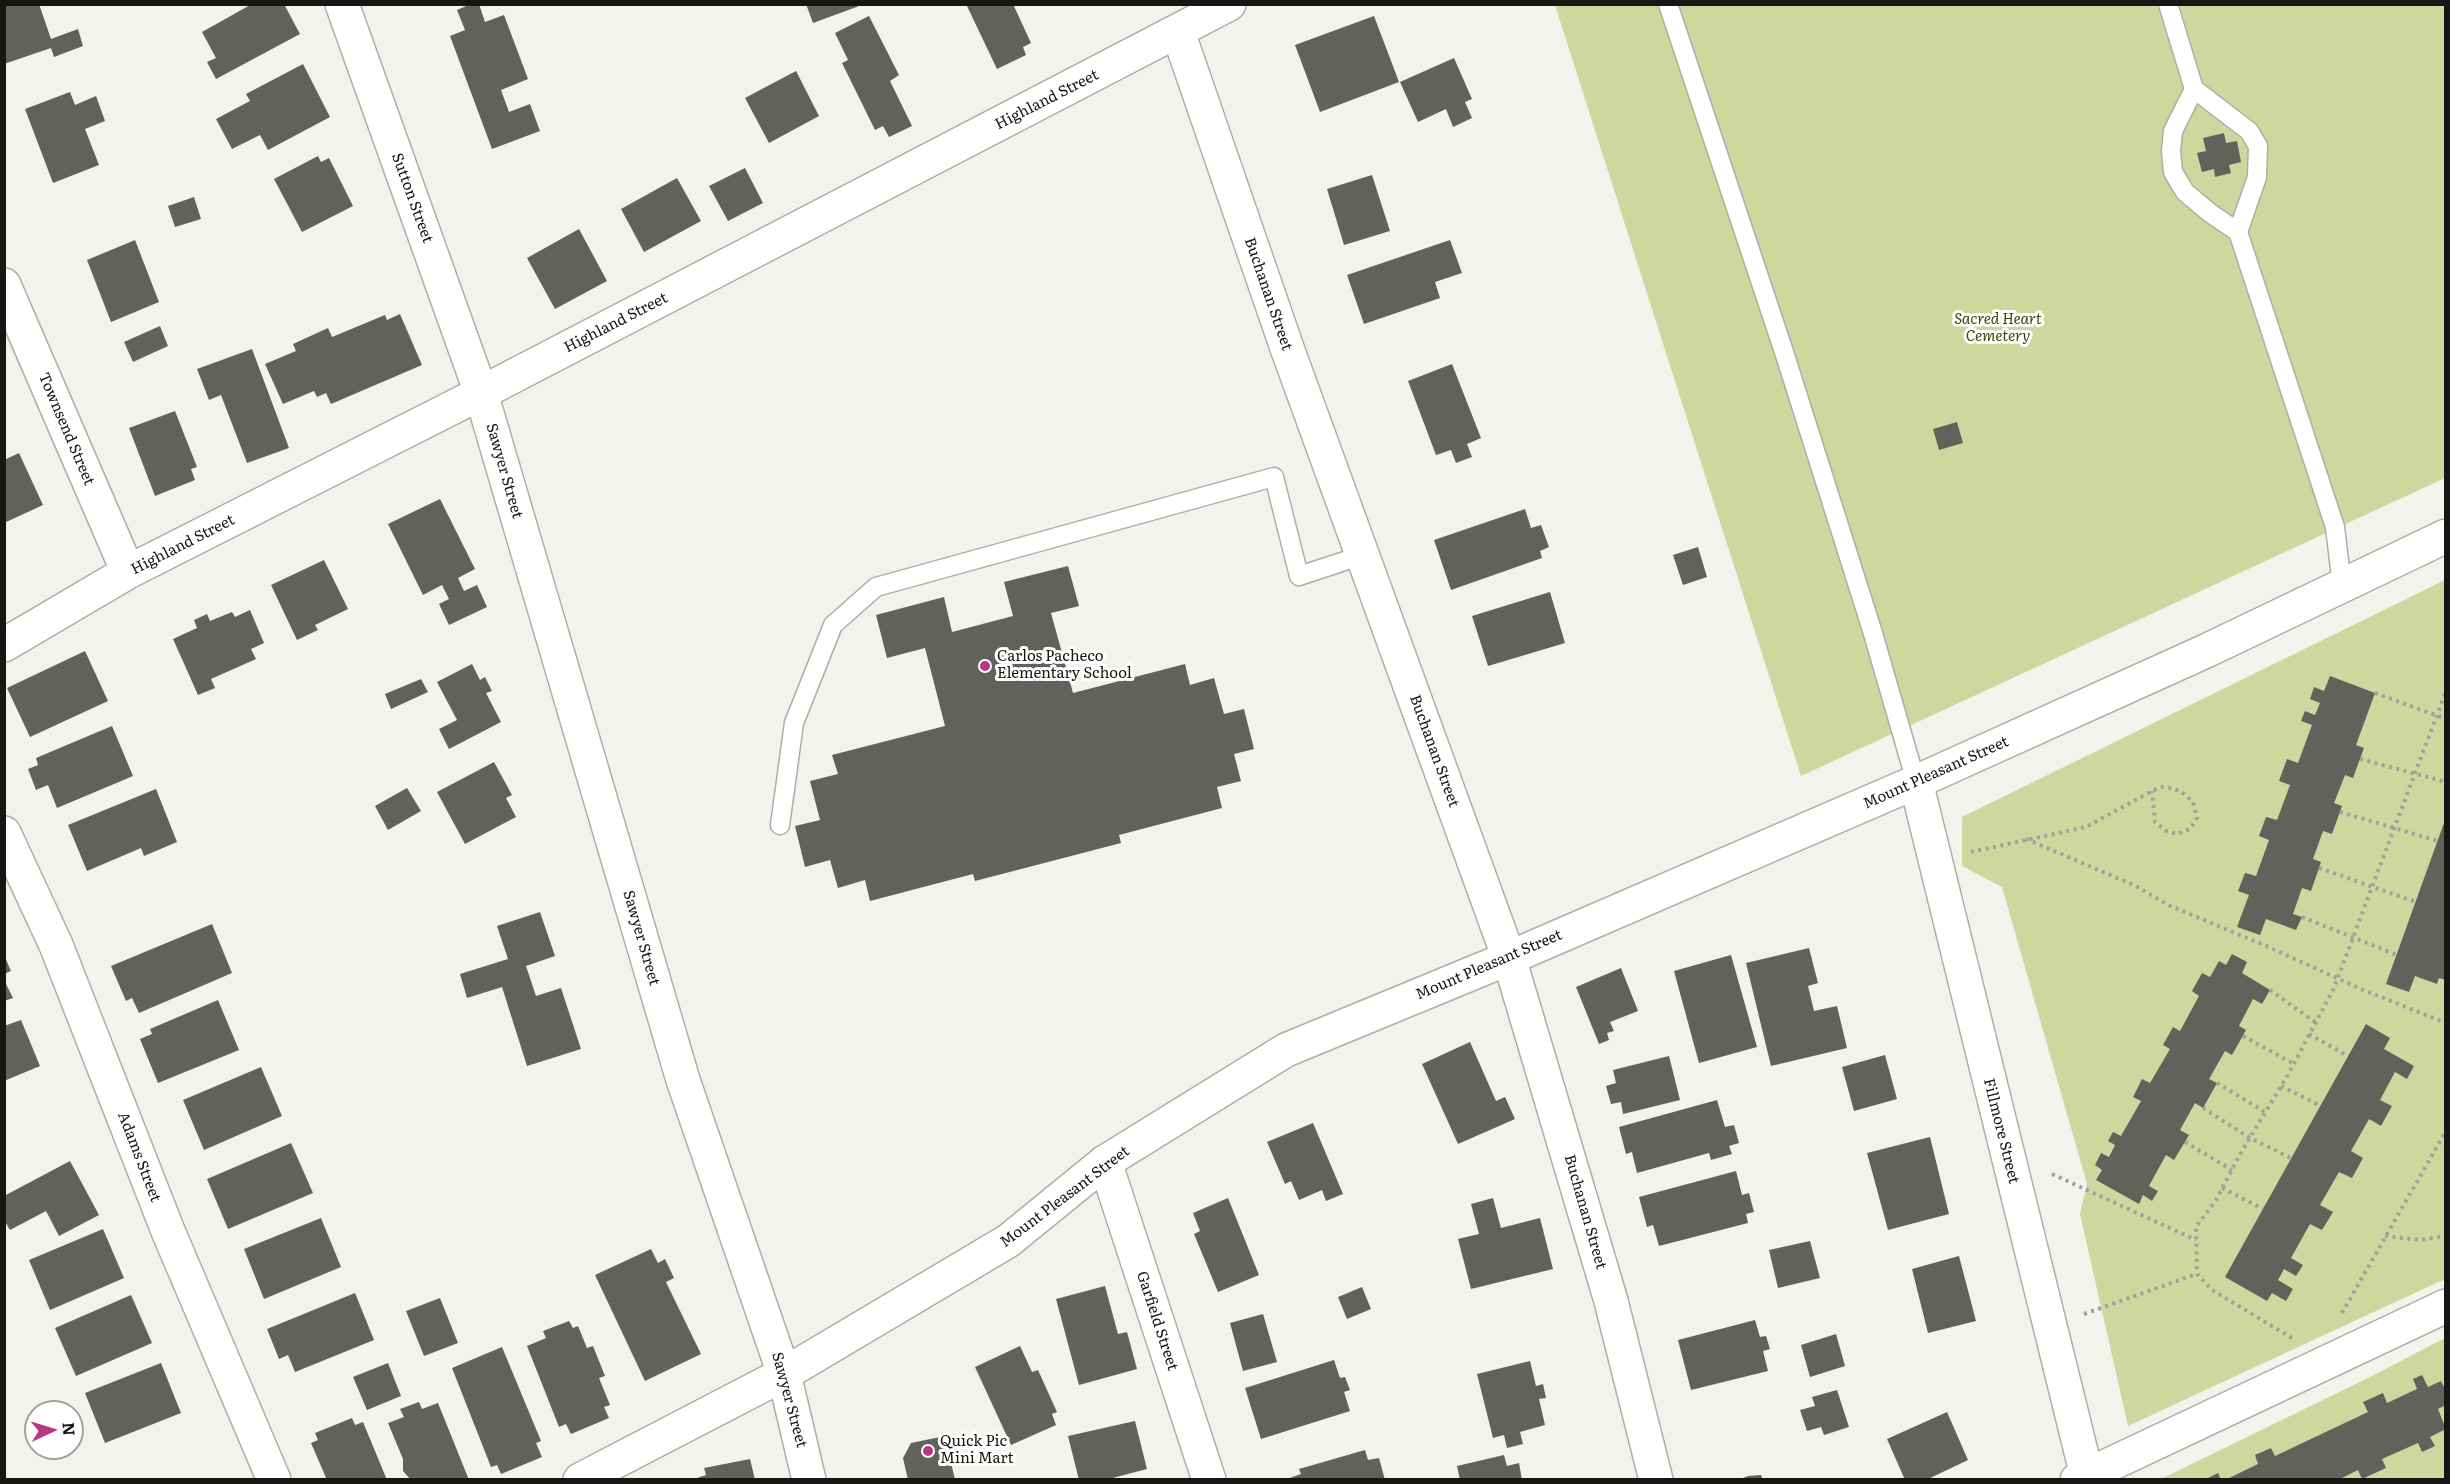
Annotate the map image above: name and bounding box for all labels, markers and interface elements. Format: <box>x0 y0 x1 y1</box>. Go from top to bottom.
street label: Highland Street <box>992 66 1102 134</box>
street label: Sutton Street <box>387 151 437 245</box>
street label: Buchanan Street <box>1240 235 1296 353</box>
street label: Highland Street <box>561 289 671 357</box>
park label: Sacred Heart Cemetery <box>1954 311 2042 346</box>
street label: Townsend Street <box>34 370 98 488</box>
street label: Sawyer Street <box>482 421 526 521</box>
street label: Highland Street <box>128 511 238 579</box>
place label: Carlos Pacheco Elementary School <box>997 648 1132 683</box>
marker: Carlos Pacheco Elementary School <box>978 659 992 673</box>
street label: Buchanan Street <box>1405 692 1463 810</box>
street label: Mount Pleasant Street <box>1860 733 2012 813</box>
street label: Sawyer Street <box>619 888 663 988</box>
street label: Mount Pleasant Street <box>1413 926 1565 1004</box>
street label: Fillmore Street <box>1979 1076 2023 1186</box>
street label: Adams Street <box>114 1109 164 1205</box>
street label: Mount Pleasant Street <box>997 1142 1133 1252</box>
street label: Buchanan Street <box>1560 1153 1610 1271</box>
street label: Garfield Street <box>1132 1269 1182 1373</box>
street label: Sawyer Street <box>768 1350 810 1450</box>
north arrow <box>24 1400 84 1460</box>
text: N <box>58 1421 82 1436</box>
place label: Quick Pic Mini Mart <box>940 1433 1014 1468</box>
marker: Quick Pic Mini Mart <box>921 1444 935 1458</box>

